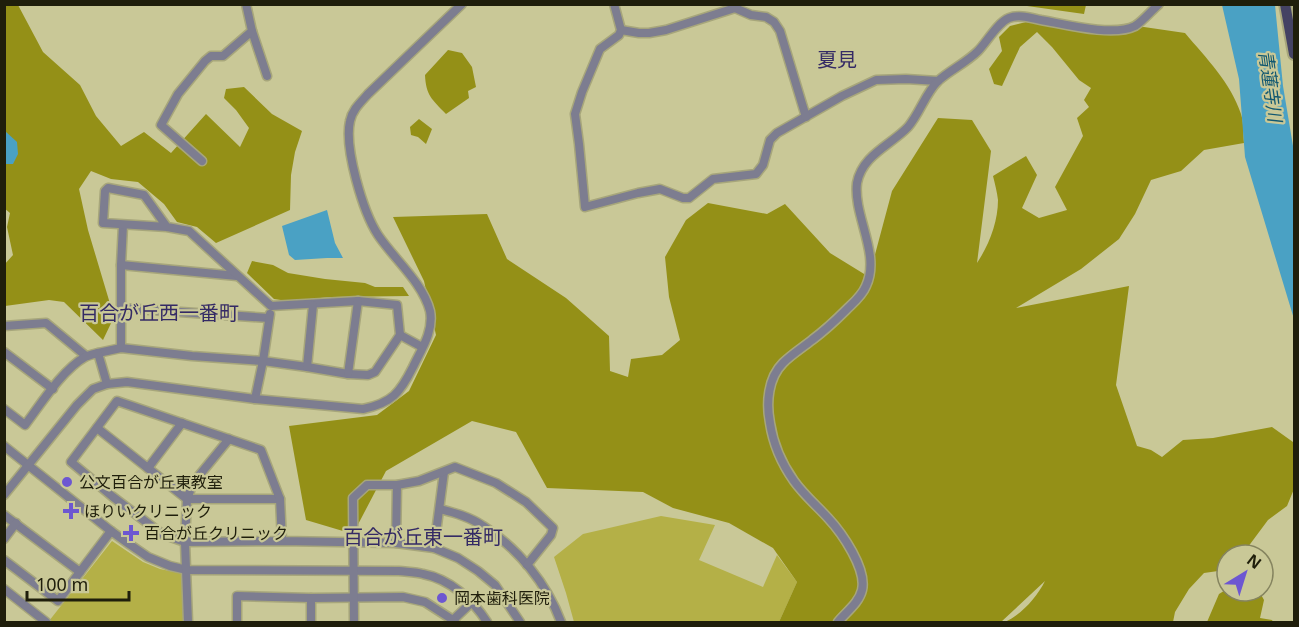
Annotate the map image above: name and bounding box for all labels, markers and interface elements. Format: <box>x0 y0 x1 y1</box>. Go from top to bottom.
district label: 夏見 <box>817 46 857 73</box>
water label: 青蓮寺川 <box>1254 49 1288 125</box>
district label: 百合が丘西一番町 <box>79 299 239 326</box>
place label: 公文百合が丘東教室 <box>79 471 223 493</box>
marker: 公文百合が丘東教室 <box>60 475 74 489</box>
place label: ほりいクリニック <box>84 500 212 522</box>
marker: ほりいクリニック <box>62 502 80 520</box>
place label: 百合が丘クリニック <box>144 522 288 544</box>
district label: 百合が丘東一番町 <box>343 523 503 550</box>
marker: 百合が丘クリニック <box>122 524 140 542</box>
north arrow <box>1215 543 1275 603</box>
text: N <box>1242 549 1266 574</box>
scale bar <box>27 564 129 602</box>
text: 100 m <box>36 572 88 596</box>
place label: 岡本歯科医院 <box>454 587 550 609</box>
marker: 岡本歯科医院 <box>435 591 449 605</box>

